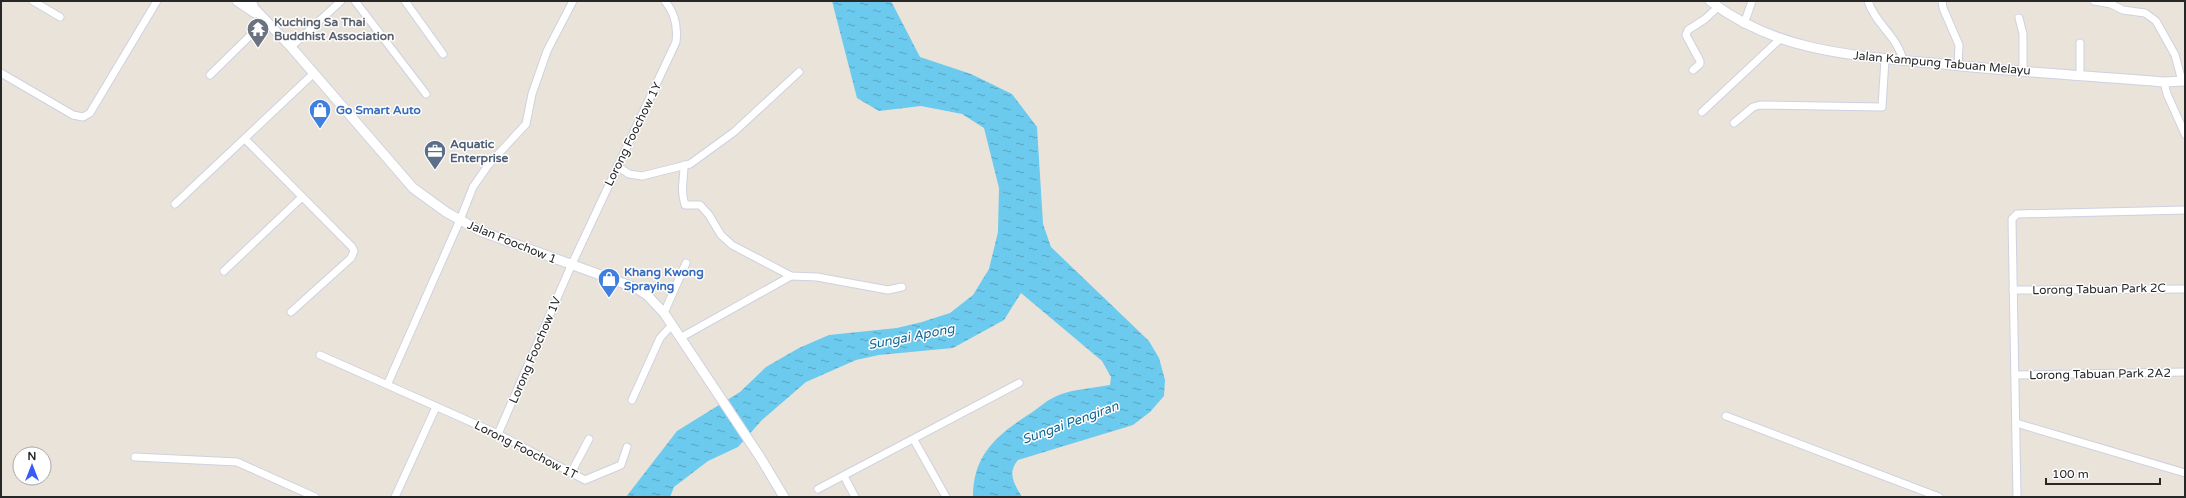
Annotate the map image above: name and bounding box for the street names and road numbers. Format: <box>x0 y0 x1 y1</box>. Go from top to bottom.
street label: Jalan Kampung Tabuan Melayu <box>1853 48 2031 78</box>
street label: Lorong Foochow 1Y <box>602 79 664 188</box>
street label: Jalan Foochow 1 <box>465 218 559 266</box>
street label: Lorong Tabuan Park 2C <box>2032 281 2166 297</box>
street label: Lorong Foochow 1V <box>506 294 564 406</box>
street label: Lorong Tabuan Park 2A2 <box>2029 366 2171 382</box>
street label: Lorong Foochow 1T <box>472 418 580 482</box>

